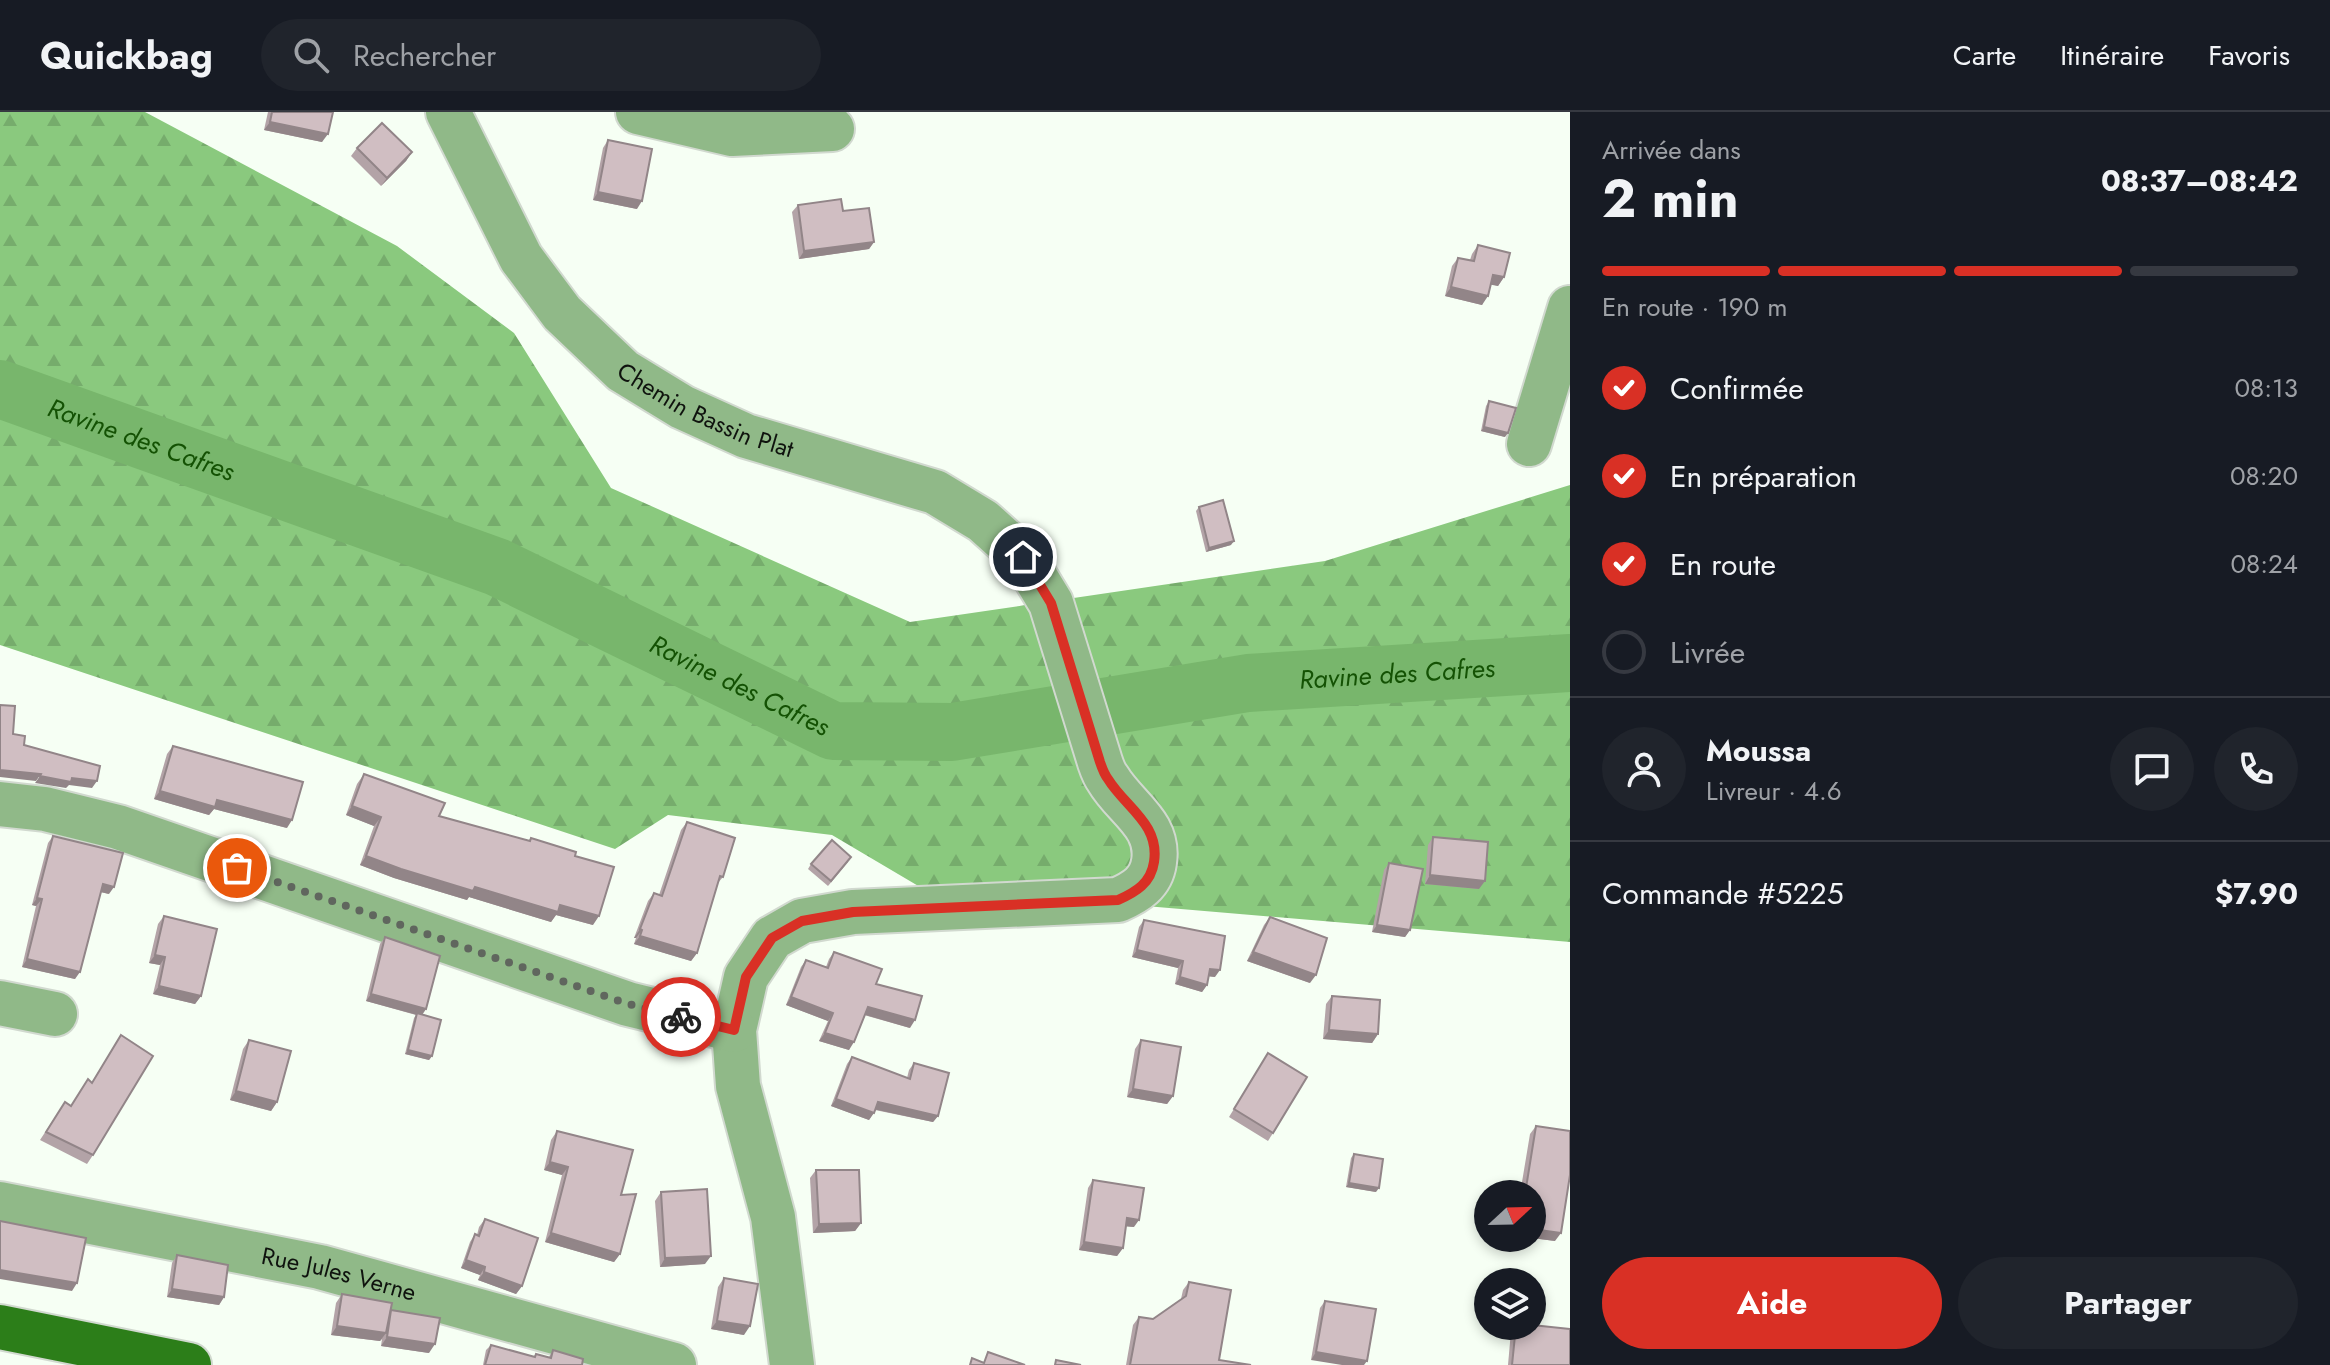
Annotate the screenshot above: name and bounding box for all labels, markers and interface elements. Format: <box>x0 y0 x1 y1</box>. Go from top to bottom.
search box <box>261 19 821 91</box>
text: Quickbag <box>40 28 213 83</box>
icon: search <box>289 33 333 77</box>
text: Rechercher <box>353 34 496 77</box>
text: Carte <box>1953 35 2016 76</box>
text: Itinéraire <box>2060 35 2164 76</box>
text: Favoris <box>2208 35 2290 76</box>
text: Arrivée dans <box>1602 131 1741 169</box>
text: 08:37–08:42 <box>2101 159 2298 202</box>
text: 2 min <box>1602 161 1739 237</box>
text: En route · 190 m <box>1602 288 1788 326</box>
street label: Chemin Bassin Plat <box>610 353 798 466</box>
icon: check <box>1602 366 1646 410</box>
text: Confirmée <box>1670 367 1804 410</box>
text: 08:13 <box>2235 369 2298 407</box>
water label: Ravine des Cafres <box>43 389 241 491</box>
icon: check <box>1602 454 1646 498</box>
text: En préparation <box>1670 455 1857 498</box>
text: 08:20 <box>2230 457 2298 495</box>
pin <box>989 523 1057 591</box>
icon: home <box>1001 535 1045 579</box>
icon: check <box>1602 542 1646 586</box>
text: En route <box>1670 543 1776 586</box>
text: 08:24 <box>2230 545 2298 583</box>
water label: Ravine des Cafres <box>643 625 837 746</box>
text: Livrée <box>1670 631 1745 674</box>
water label: Ravine des Cafres <box>1298 649 1497 699</box>
button: person <box>1602 727 1686 811</box>
button: chat <box>2110 727 2194 811</box>
button: phone <box>2214 727 2298 811</box>
text: Moussa <box>1706 729 1811 772</box>
text: Livreur · 4.6 <box>1706 772 1842 810</box>
pin <box>203 834 271 902</box>
icon: bag <box>215 846 259 890</box>
text: Commande #5225 <box>1602 872 1844 915</box>
text: $7.90 <box>2215 872 2298 915</box>
courier <box>641 977 721 1057</box>
icon: bike <box>659 995 703 1039</box>
north arrow <box>1474 1180 1546 1252</box>
map controls <box>1474 1180 1546 1340</box>
street label: Rue Jules Verne <box>259 1238 420 1310</box>
button: Aide <box>1602 1257 1942 1349</box>
button: Partager <box>1958 1257 2298 1349</box>
button: layers <box>1474 1268 1546 1340</box>

